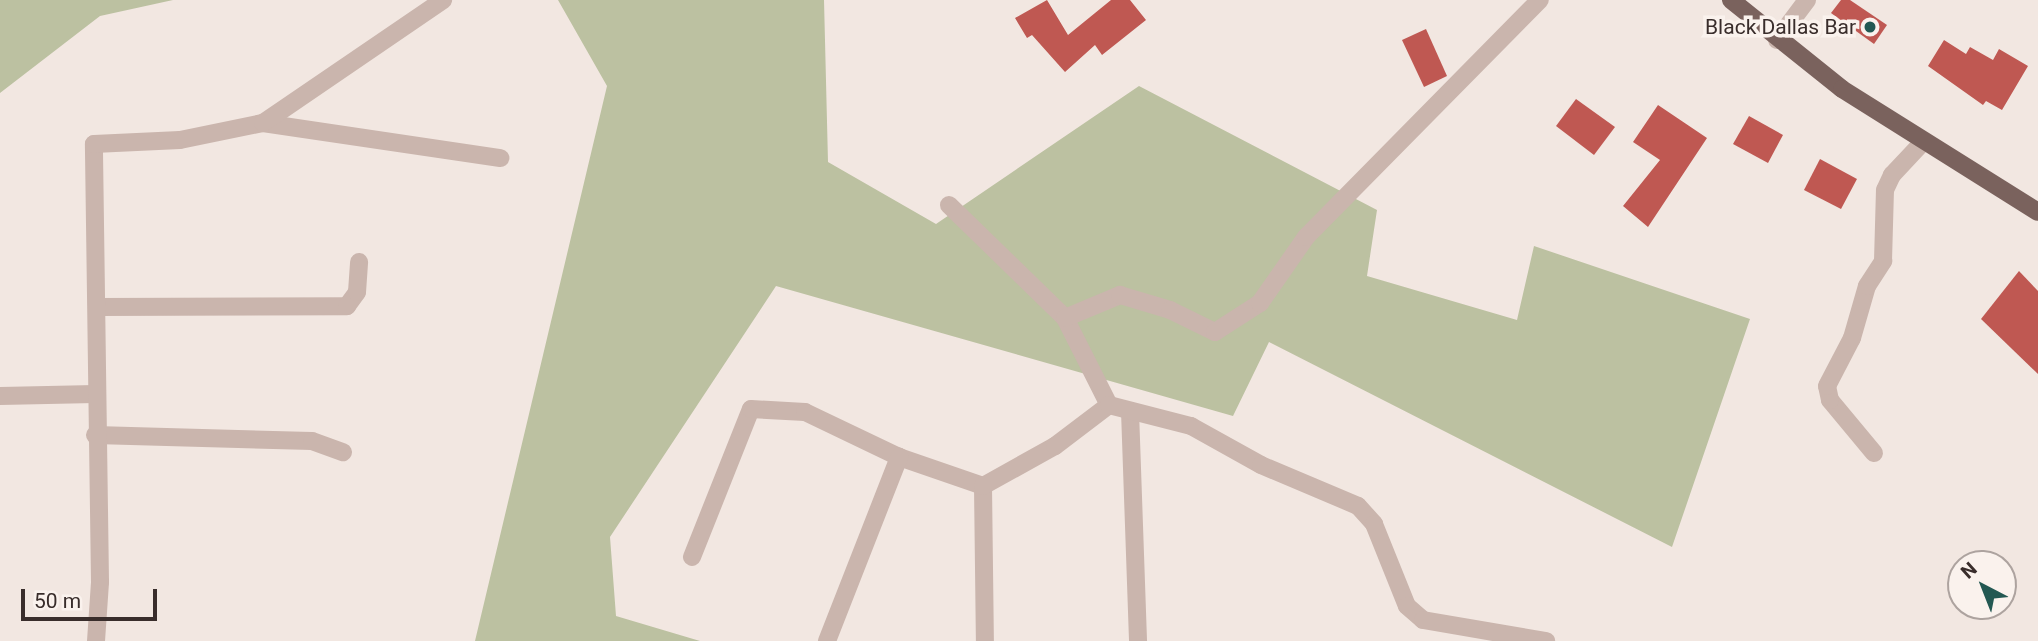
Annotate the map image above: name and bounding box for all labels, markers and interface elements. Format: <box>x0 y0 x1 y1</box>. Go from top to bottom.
place label: Black Dallas Bar <box>1705 14 1856 40</box>
marker: Black Dallas Bar <box>1862 19 1878 35</box>
north arrow <box>1947 550 2017 620</box>
text: N <box>1956 557 1982 584</box>
scale bar <box>24 574 161 618</box>
text: 50 m <box>34 589 81 613</box>

